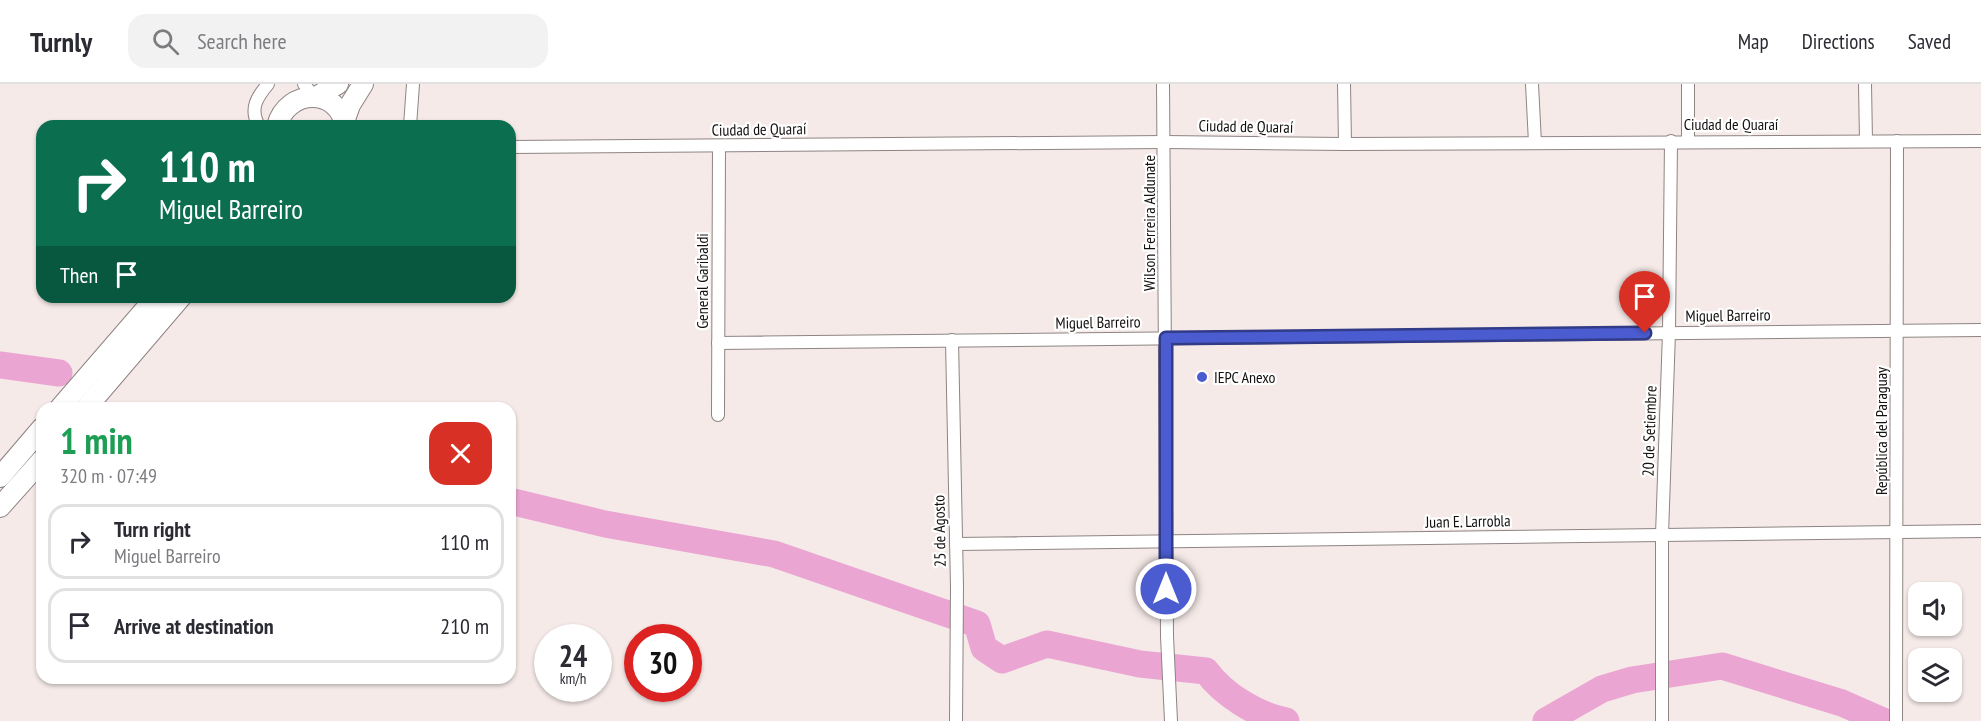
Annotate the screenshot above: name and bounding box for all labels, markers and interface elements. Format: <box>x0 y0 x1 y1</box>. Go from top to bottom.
search box <box>128 14 548 68</box>
text: Turnly <box>30 23 92 60</box>
icon: search <box>149 25 182 58</box>
text: Search here <box>197 27 287 55</box>
text: Map <box>1738 28 1769 55</box>
text: Directions <box>1802 28 1875 55</box>
text: Saved <box>1908 28 1951 55</box>
street label: Ciudad de Quaraí <box>1684 114 1779 134</box>
street label: Ciudad de Quaraí <box>1198 115 1294 137</box>
street label: Ciudad de Quaraí <box>711 118 807 140</box>
text: 110 m <box>159 139 256 194</box>
icon: right <box>60 144 138 222</box>
street label: Wilson Ferreira Aldunate <box>1139 155 1159 291</box>
text: Miguel Barreiro <box>159 192 303 226</box>
street label: General Garibaldi <box>692 233 712 329</box>
icon: arrive <box>110 258 143 291</box>
text: Then <box>60 261 98 289</box>
pin <box>1619 271 1670 333</box>
icon: arrive <box>1628 280 1661 313</box>
street label: Miguel Barreiro <box>1685 304 1771 326</box>
street label: Miguel Barreiro <box>1055 311 1141 333</box>
place label: IEPC Anexo <box>1214 367 1276 387</box>
street label: República del Paraguay <box>1871 367 1891 495</box>
marker: IEPC Anexo <box>1195 370 1209 384</box>
street label: 20 de Setiembre <box>1637 385 1661 477</box>
text: 1 min <box>60 417 133 464</box>
button: close <box>429 422 492 485</box>
text: 320 m · 07:49 <box>60 463 157 489</box>
street label: 25 de Agosto <box>928 495 950 567</box>
street label: Juan E. Larrobla <box>1424 510 1511 532</box>
text: Turn right <box>114 515 191 543</box>
icon: right <box>63 525 96 558</box>
text: 110 m <box>440 528 489 556</box>
text: Miguel Barreiro <box>114 543 221 569</box>
position arrow <box>1134 557 1198 621</box>
map controls <box>1908 582 1962 702</box>
button: sound <box>1908 582 1962 636</box>
icon: arrive <box>63 609 96 642</box>
text: Arrive at destination <box>114 612 274 640</box>
text: 210 m <box>440 612 489 640</box>
speed limit sign: 30 <box>624 624 702 702</box>
text: 24 <box>559 636 587 675</box>
button: layers <box>1908 648 1962 702</box>
text: km/h <box>560 669 586 688</box>

